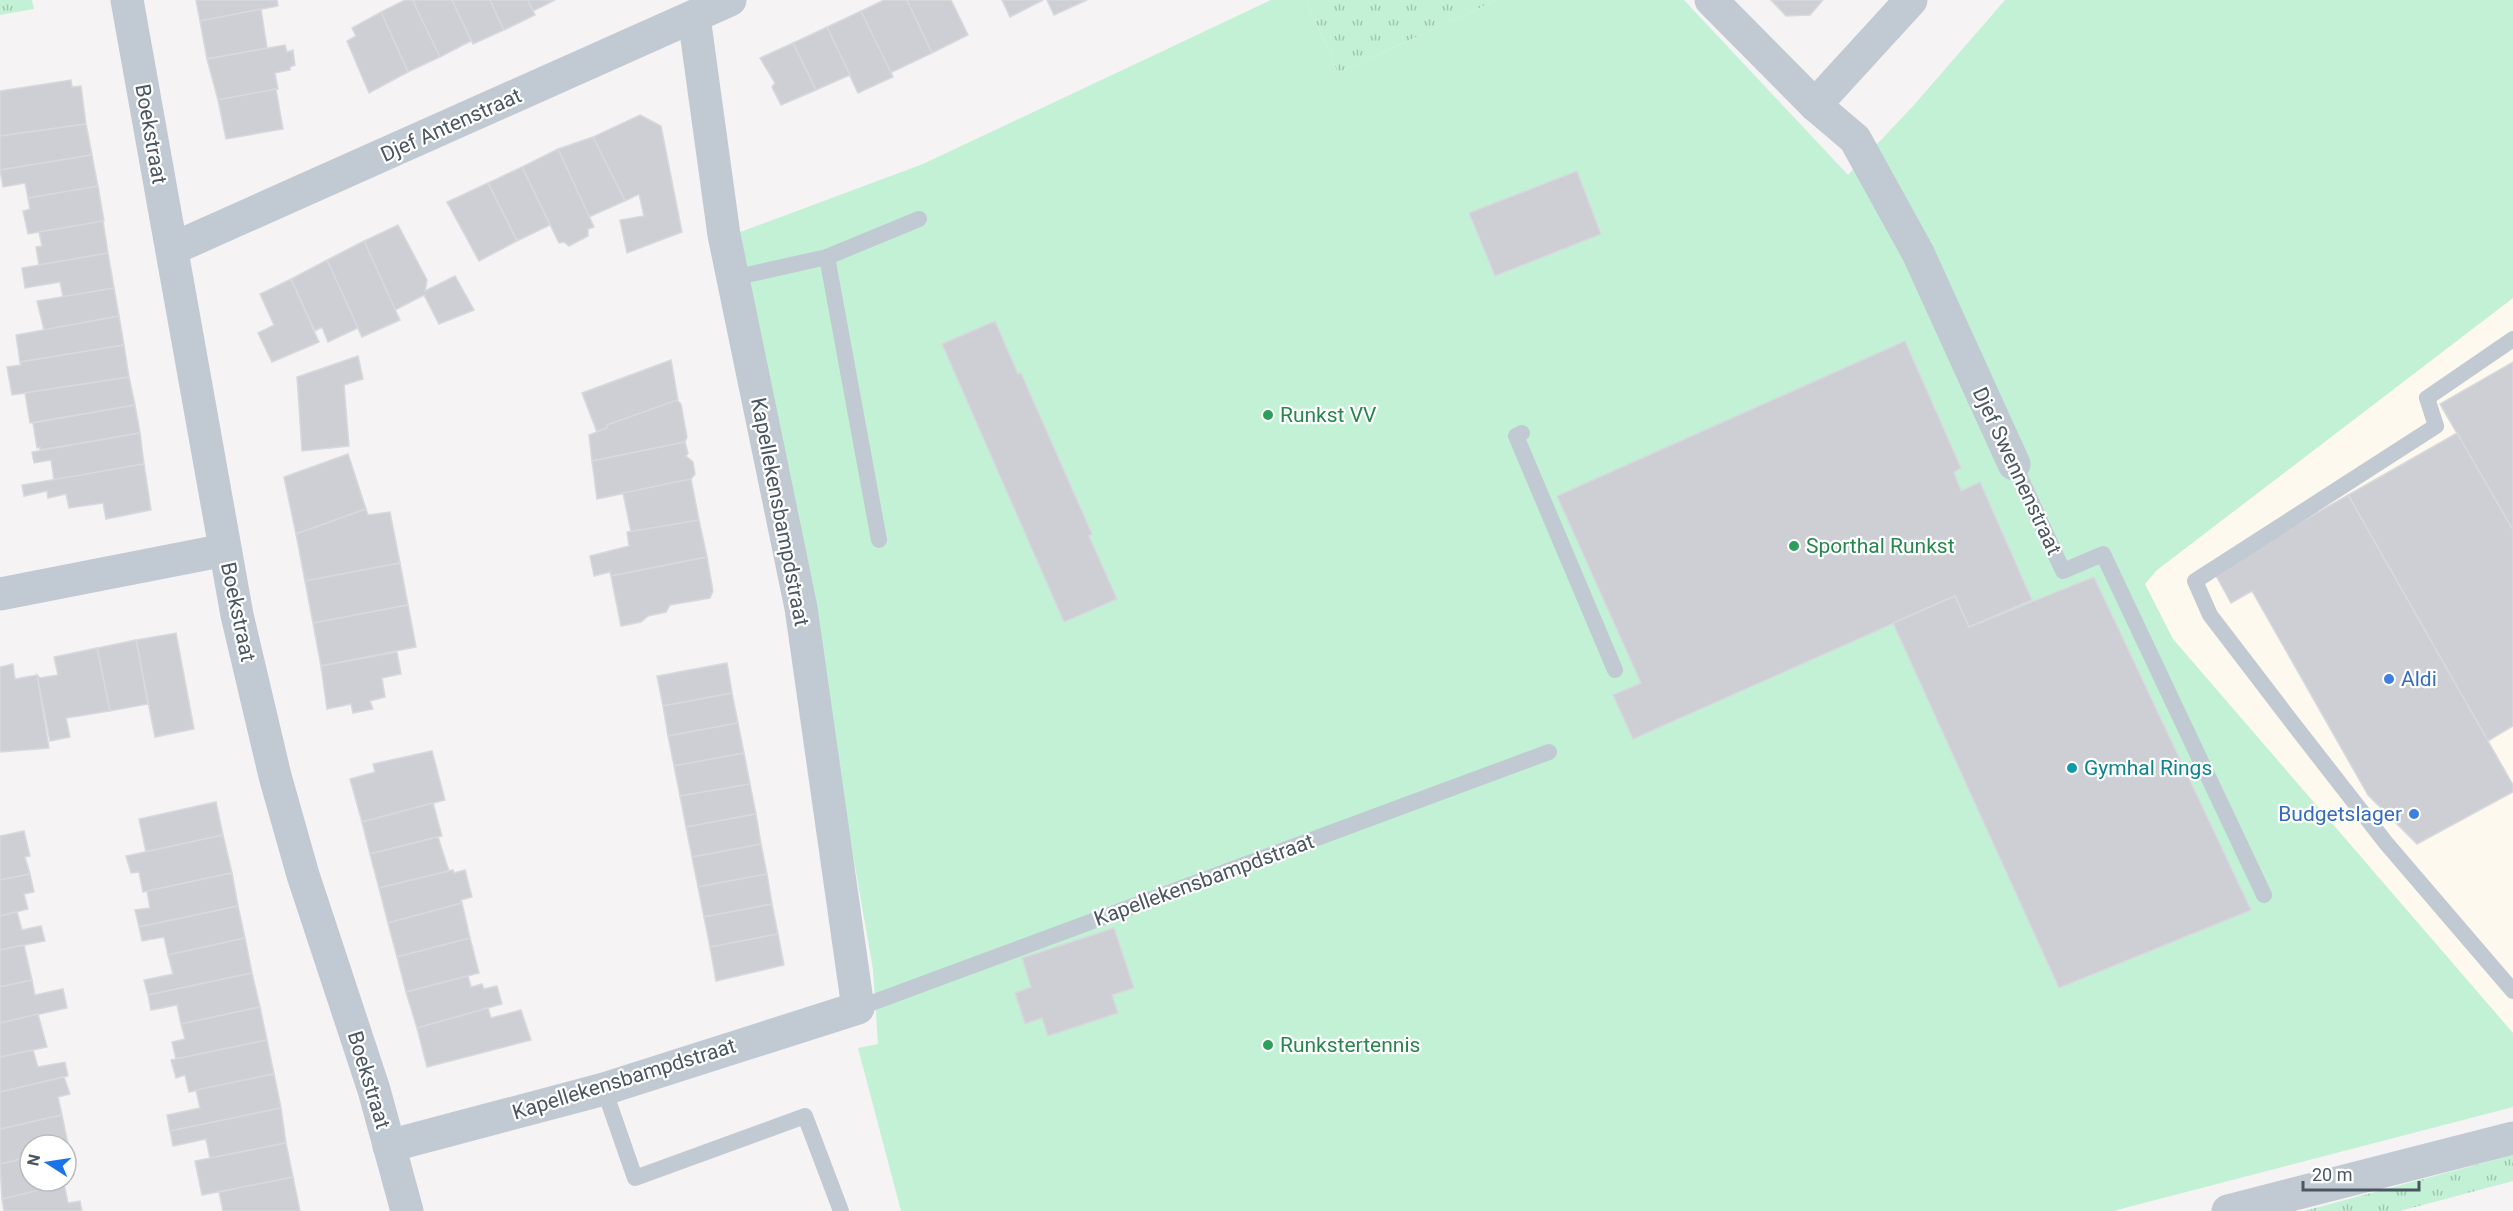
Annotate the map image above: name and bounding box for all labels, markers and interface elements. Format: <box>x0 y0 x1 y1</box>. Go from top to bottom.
street label: Boekstraat <box>130 82 172 186</box>
street label: Djef Antenstraat <box>377 83 525 167</box>
street label: Djef Swennenstraat <box>1968 383 2066 559</box>
street label: Kapellekensbampdstraat <box>746 396 814 628</box>
place label: Runkst VV <box>1280 403 1377 427</box>
marker: Runkst VV <box>1261 408 1275 422</box>
place label: Sporthal Runkst <box>1806 534 1955 558</box>
marker: Sporthal Runkst <box>1787 539 1801 553</box>
street label: Boekstraat <box>216 560 260 664</box>
place label: Aldi <box>2401 667 2437 691</box>
marker: Aldi <box>2382 672 2396 686</box>
place label: Gymhal Rings <box>2084 756 2212 780</box>
marker: Gymhal Rings <box>2065 761 2079 775</box>
place label: Budgetslager <box>2278 802 2402 826</box>
marker: Budgetslager <box>2407 807 2421 821</box>
street label: Kapellekensbampdstraat <box>1091 829 1317 931</box>
street label: Boekstraat <box>343 1028 395 1132</box>
place label: Runkstertennis <box>1280 1033 1420 1057</box>
street label: Kapellekensbampdstraat <box>509 1034 739 1124</box>
marker: Runkstertennis <box>1261 1038 1275 1052</box>
north arrow <box>18 1133 78 1193</box>
text: N <box>23 1152 44 1167</box>
scale bar <box>2303 1154 2418 1192</box>
text: 20 m <box>2312 1164 2352 1185</box>

